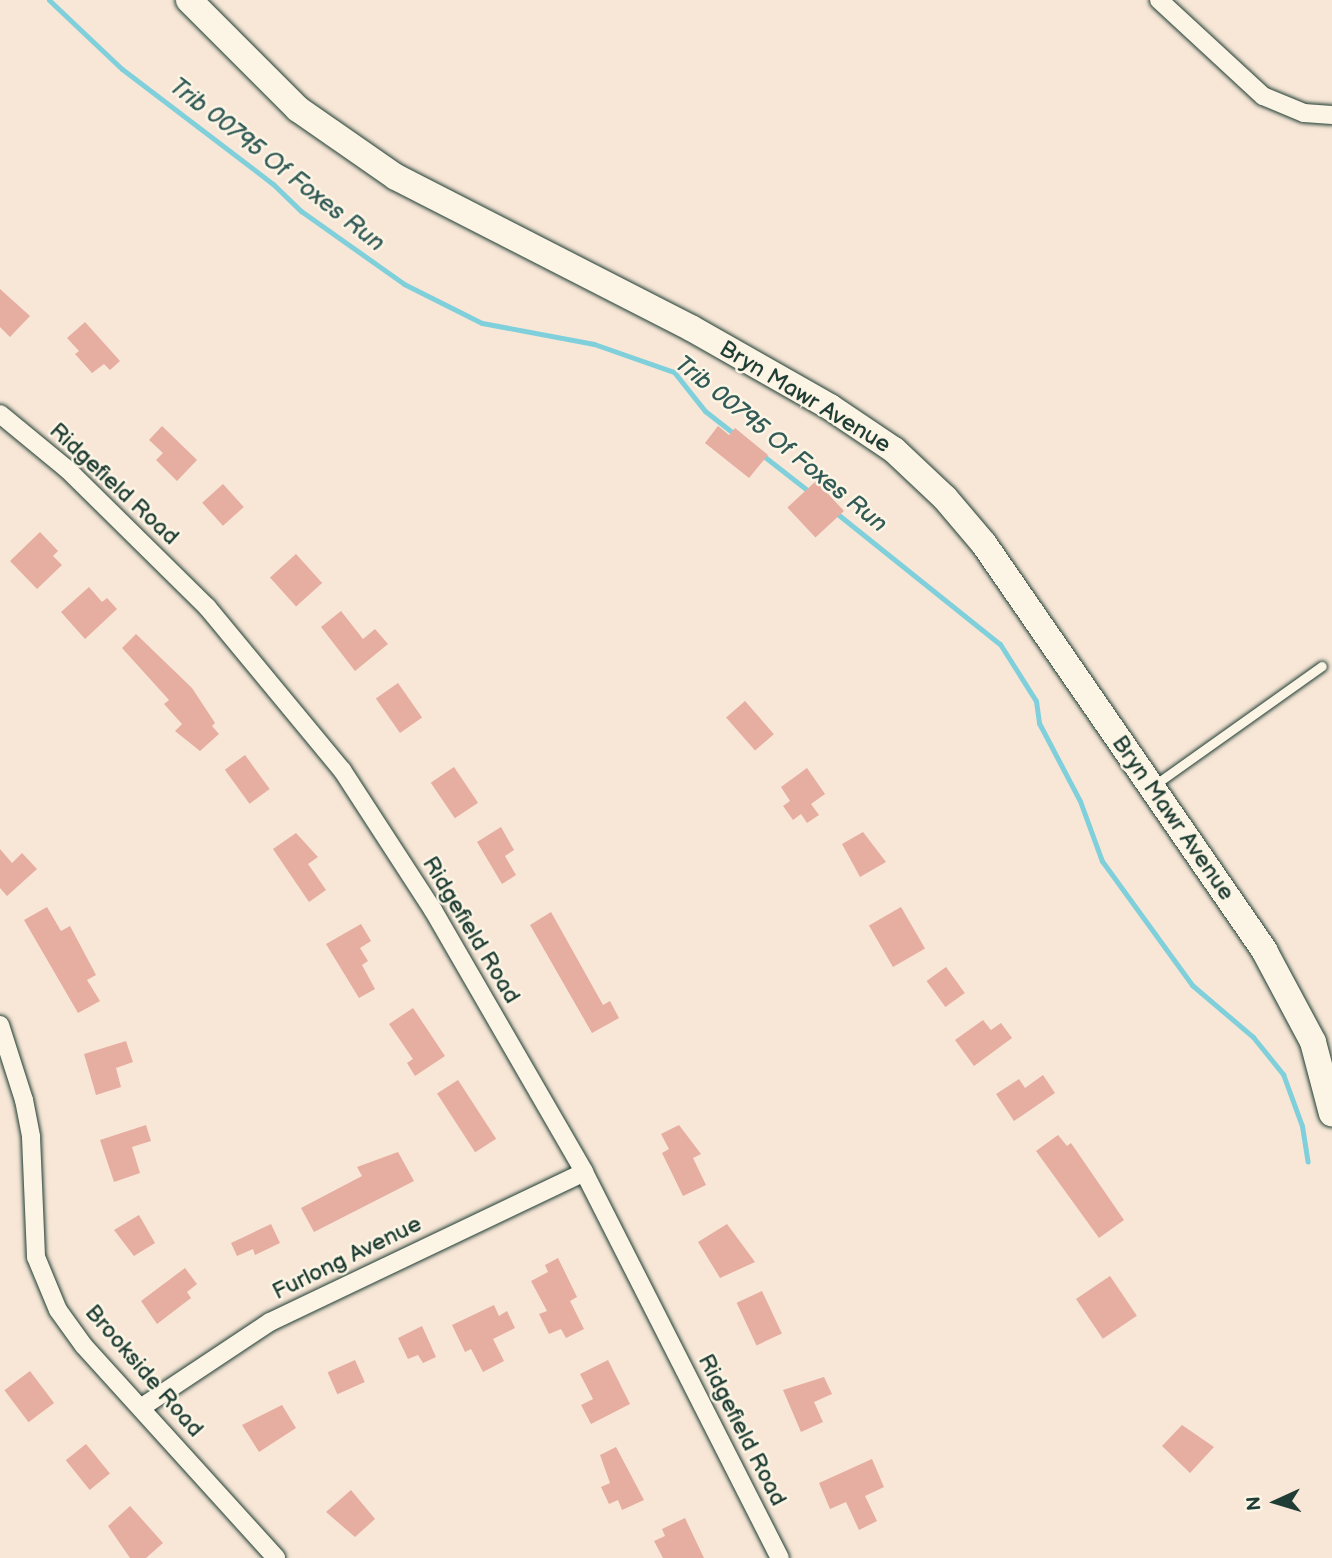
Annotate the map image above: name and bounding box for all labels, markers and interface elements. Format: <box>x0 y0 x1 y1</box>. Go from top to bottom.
water label: Trib 00795 Of Foxes Run <box>164 72 390 258</box>
street label: Bryn Mawr Avenue <box>714 335 896 459</box>
water label: Trib 00795 Of Foxes Run <box>669 349 893 539</box>
street label: Ridgefield Road <box>44 417 184 551</box>
street label: Bryn Mawr Avenue <box>1106 730 1240 906</box>
street label: Ridgefield Road <box>416 851 526 1009</box>
street label: Furlong Avenue <box>268 1210 426 1306</box>
street label: Brookside Road <box>79 1299 209 1443</box>
street label: Ridgefield Road <box>692 1349 792 1511</box>
north arrow <box>1241 1467 1311 1537</box>
text: N <box>1243 1496 1267 1511</box>

